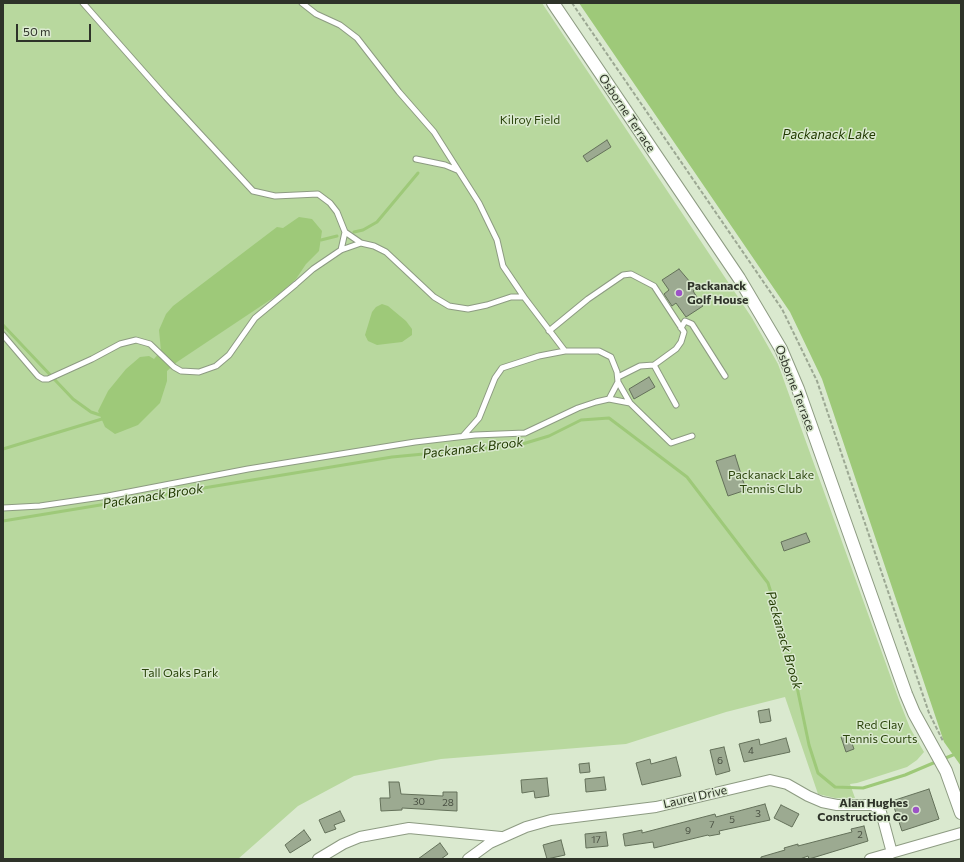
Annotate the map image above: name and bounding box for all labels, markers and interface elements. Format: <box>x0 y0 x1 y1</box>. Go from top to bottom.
scale bar <box>18 16 93 42</box>
text: 50 m <box>23 24 51 38</box>
street label: Osborne Terrace <box>596 71 658 155</box>
park label: Kilroy Field <box>500 113 560 127</box>
water label: Packanack Lake <box>782 127 876 143</box>
place label: Packanack Golf House <box>687 279 748 307</box>
marker: Packanack Golf House <box>674 288 684 298</box>
street label: Osborne Terrace <box>772 343 818 433</box>
water label: Packanack Brook <box>422 434 524 462</box>
park label: Packanack Lake Tennis Club <box>728 468 814 496</box>
water label: Packanack Brook <box>102 480 204 512</box>
water label: Packanack Brook <box>763 589 805 691</box>
park label: Tall Oaks Park <box>142 666 218 680</box>
park label: Red Clay Tennis Courts <box>843 718 917 746</box>
house number: 4 <box>748 745 754 757</box>
house number: 6 <box>717 755 723 767</box>
street label: Laurel Drive <box>662 783 728 811</box>
house number: 30 <box>413 796 425 808</box>
place label: Alan Hughes Construction Co <box>817 796 908 824</box>
house number: 28 <box>442 797 454 809</box>
marker: Alan Hughes Construction Co <box>911 805 921 815</box>
house number: 3 <box>755 808 761 820</box>
house number: 5 <box>729 814 735 826</box>
house number: 7 <box>709 819 715 831</box>
house number: 9 <box>685 825 691 837</box>
house number: 2 <box>857 829 863 841</box>
house number: 17 <box>591 834 601 846</box>

